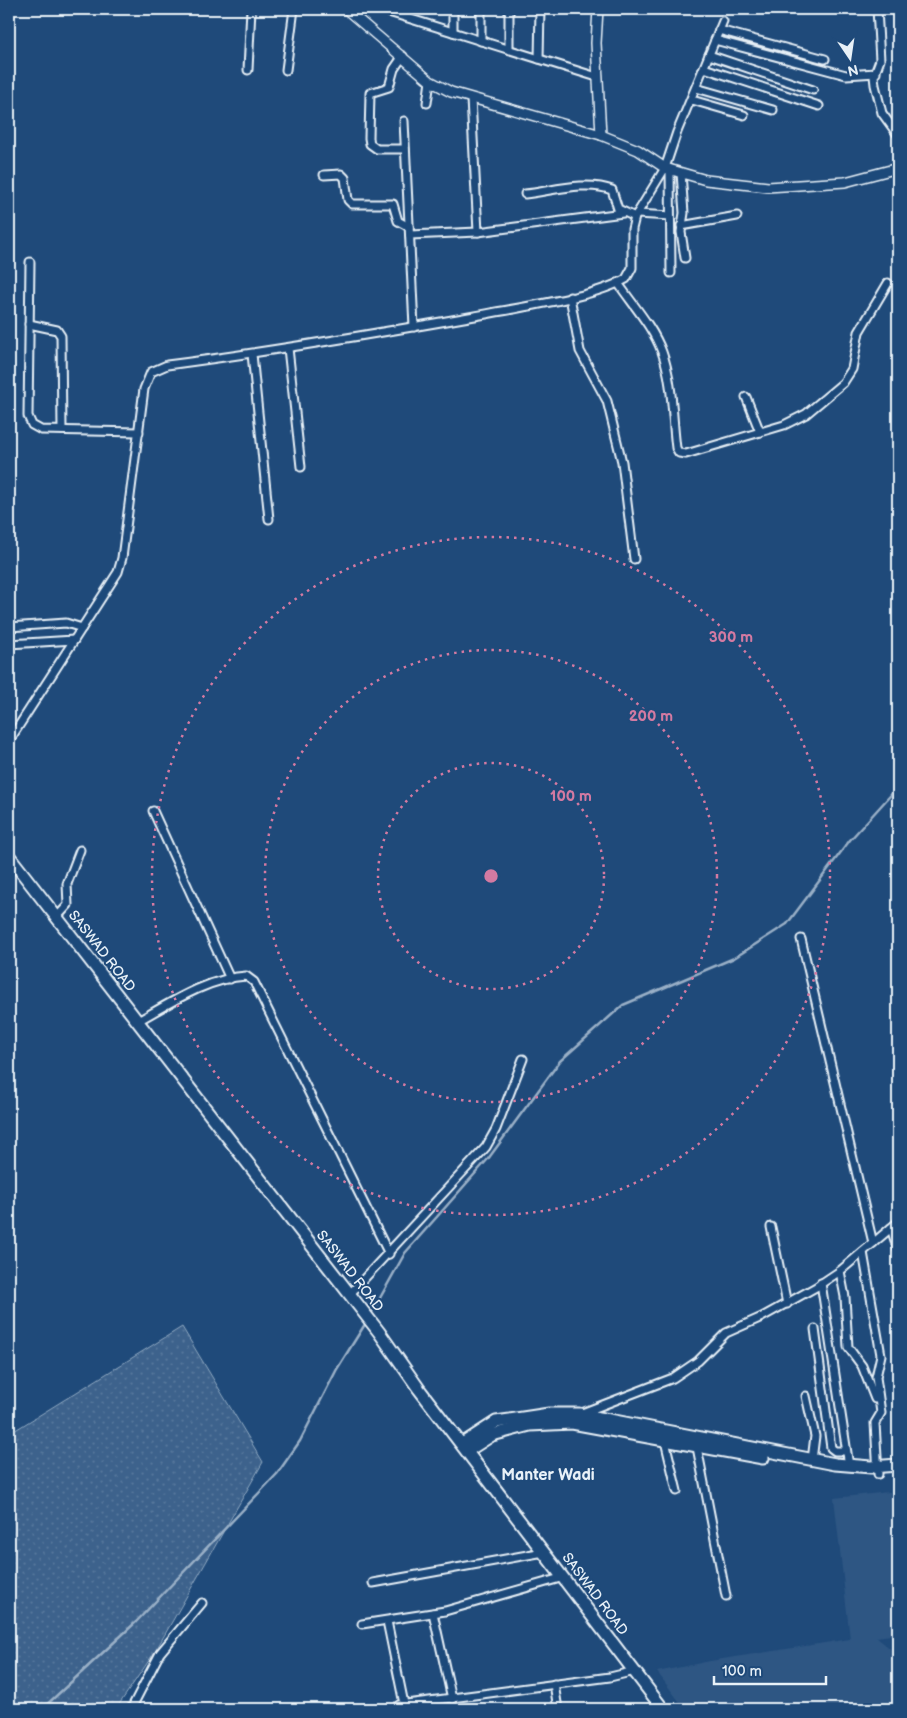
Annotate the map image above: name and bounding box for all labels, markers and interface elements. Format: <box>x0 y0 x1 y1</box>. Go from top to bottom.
north arrow <box>824 32 874 82</box>
text: N <box>846 61 860 80</box>
text: 300 m <box>709 628 753 647</box>
text: 200 m <box>629 707 673 726</box>
text: 100 m <box>550 787 592 806</box>
centre of rings <box>482 867 500 885</box>
street label: SASWAD ROAD <box>65 907 139 995</box>
street label: SASWAD ROAD <box>313 1227 387 1315</box>
district label: Manter Wadi <box>501 1466 595 1485</box>
street label: SASWAD ROAD <box>559 1549 631 1639</box>
scale bar <box>714 1653 827 1685</box>
text: 100 m <box>722 1662 762 1681</box>

